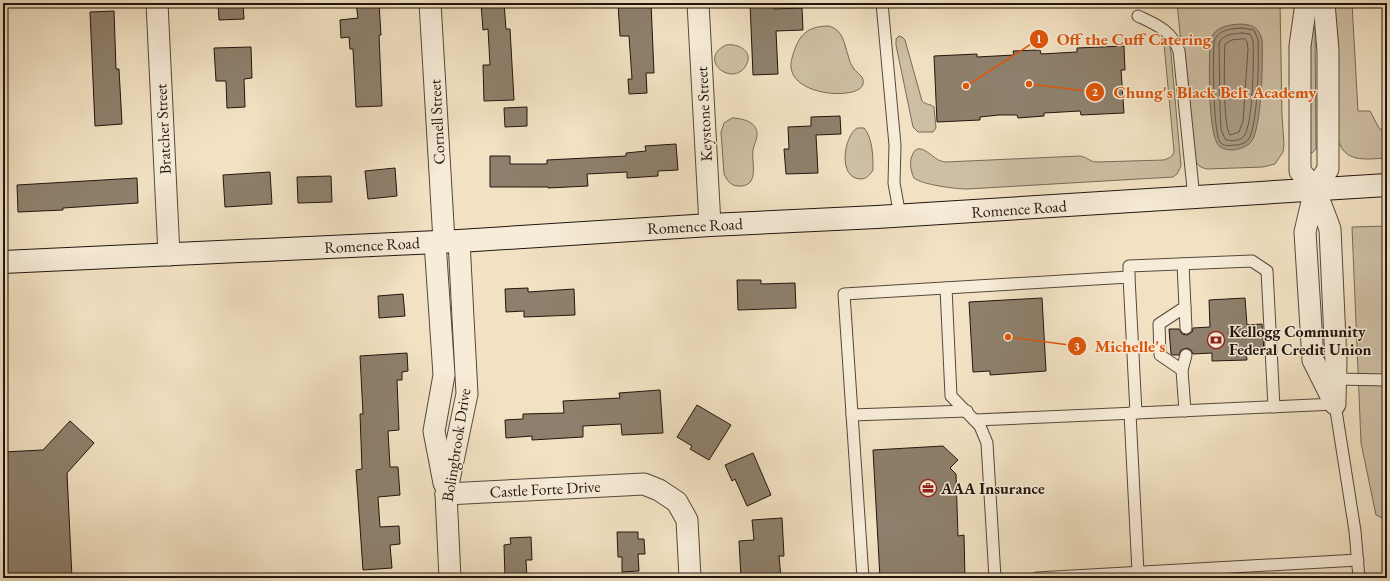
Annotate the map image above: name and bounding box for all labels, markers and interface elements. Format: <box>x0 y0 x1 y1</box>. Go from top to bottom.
callout: Off the Cuff Catering <box>1029 24 1220 53</box>
text: Off the Cuff Catering <box>1057 28 1212 50</box>
text: 1 <box>1036 31 1042 47</box>
street label: Keystone Street <box>691 66 717 162</box>
callout: Chung's Black Belt Academy <box>1085 78 1324 107</box>
street label: Cornell Street <box>424 79 450 165</box>
text: Chung's Black Belt Academy <box>1114 81 1317 103</box>
street label: Bratcher Street <box>150 83 176 175</box>
text: 2 <box>1092 84 1099 100</box>
street label: Romence Road <box>971 195 1068 223</box>
street label: Romence Road <box>647 213 744 239</box>
street label: Romence Road <box>324 232 421 258</box>
place label: Kellogg Community Federal Credit Union <box>1229 321 1372 360</box>
bank icon: Kellogg Community Federal Credit Union <box>1206 330 1226 350</box>
callout: Michelle's <box>1067 331 1174 360</box>
text: Michelle's <box>1095 335 1165 357</box>
text: 3 <box>1074 338 1080 354</box>
street label: Bolingbrook Drive <box>437 387 475 503</box>
street label: Castle Forte Drive <box>489 476 601 502</box>
office icon: AAA Insurance <box>918 478 938 498</box>
place label: AAA Insurance <box>940 478 1045 499</box>

